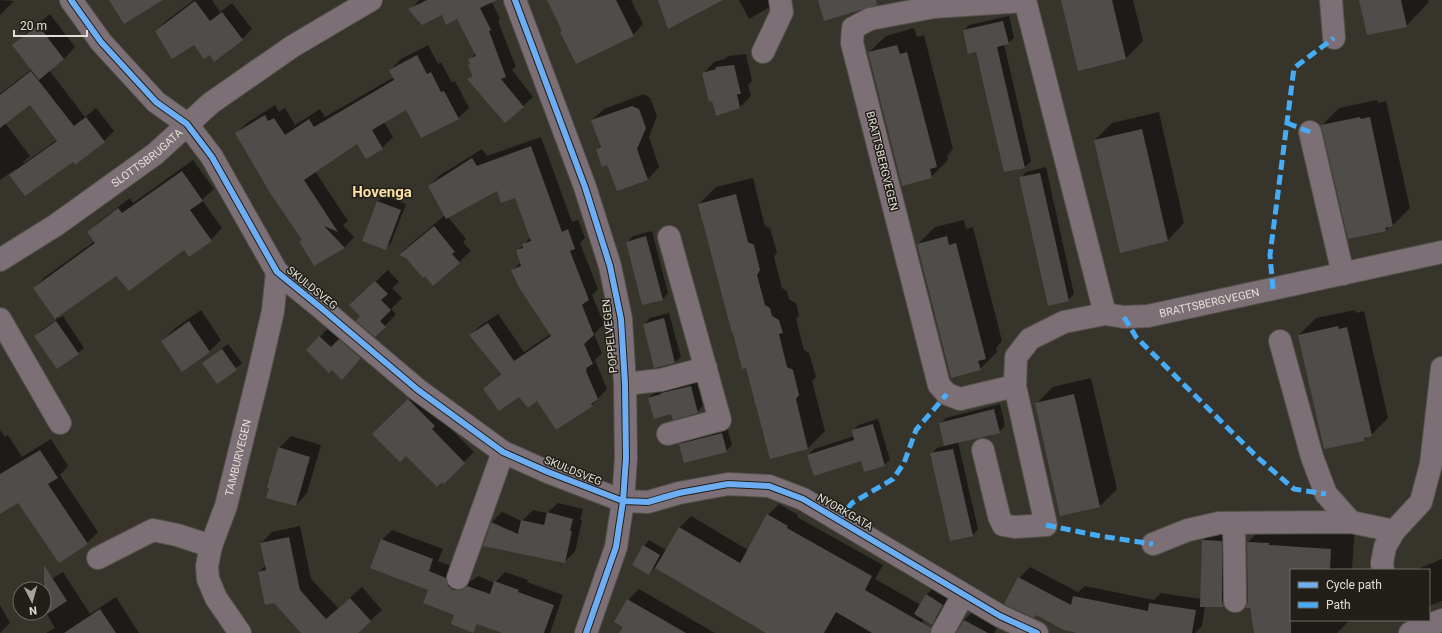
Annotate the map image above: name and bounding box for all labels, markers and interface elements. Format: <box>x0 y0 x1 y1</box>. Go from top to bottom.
scale bar <box>14 12 87 38</box>
text: 20 m <box>20 19 47 33</box>
street label: BRATTSBERGVEGEN <box>863 110 901 212</box>
street label: SLOTTSBRUGATA <box>109 125 186 190</box>
district label: Hovenga <box>352 183 412 201</box>
street label: SKULDSVEG <box>284 264 340 312</box>
street label: BRATTSBERGVEGEN <box>1158 285 1261 320</box>
street label: POPPELVEGEN <box>600 298 620 374</box>
street label: TAMBURVEGEN <box>222 418 254 497</box>
street label: SKULDSVEG <box>542 454 604 488</box>
street label: NYORKGATA <box>815 491 876 534</box>
legend <box>1290 569 1430 621</box>
text: Cycle path <box>1326 578 1382 592</box>
north arrow <box>12 581 52 621</box>
text: Path <box>1326 598 1351 612</box>
text: N <box>28 604 38 617</box>

